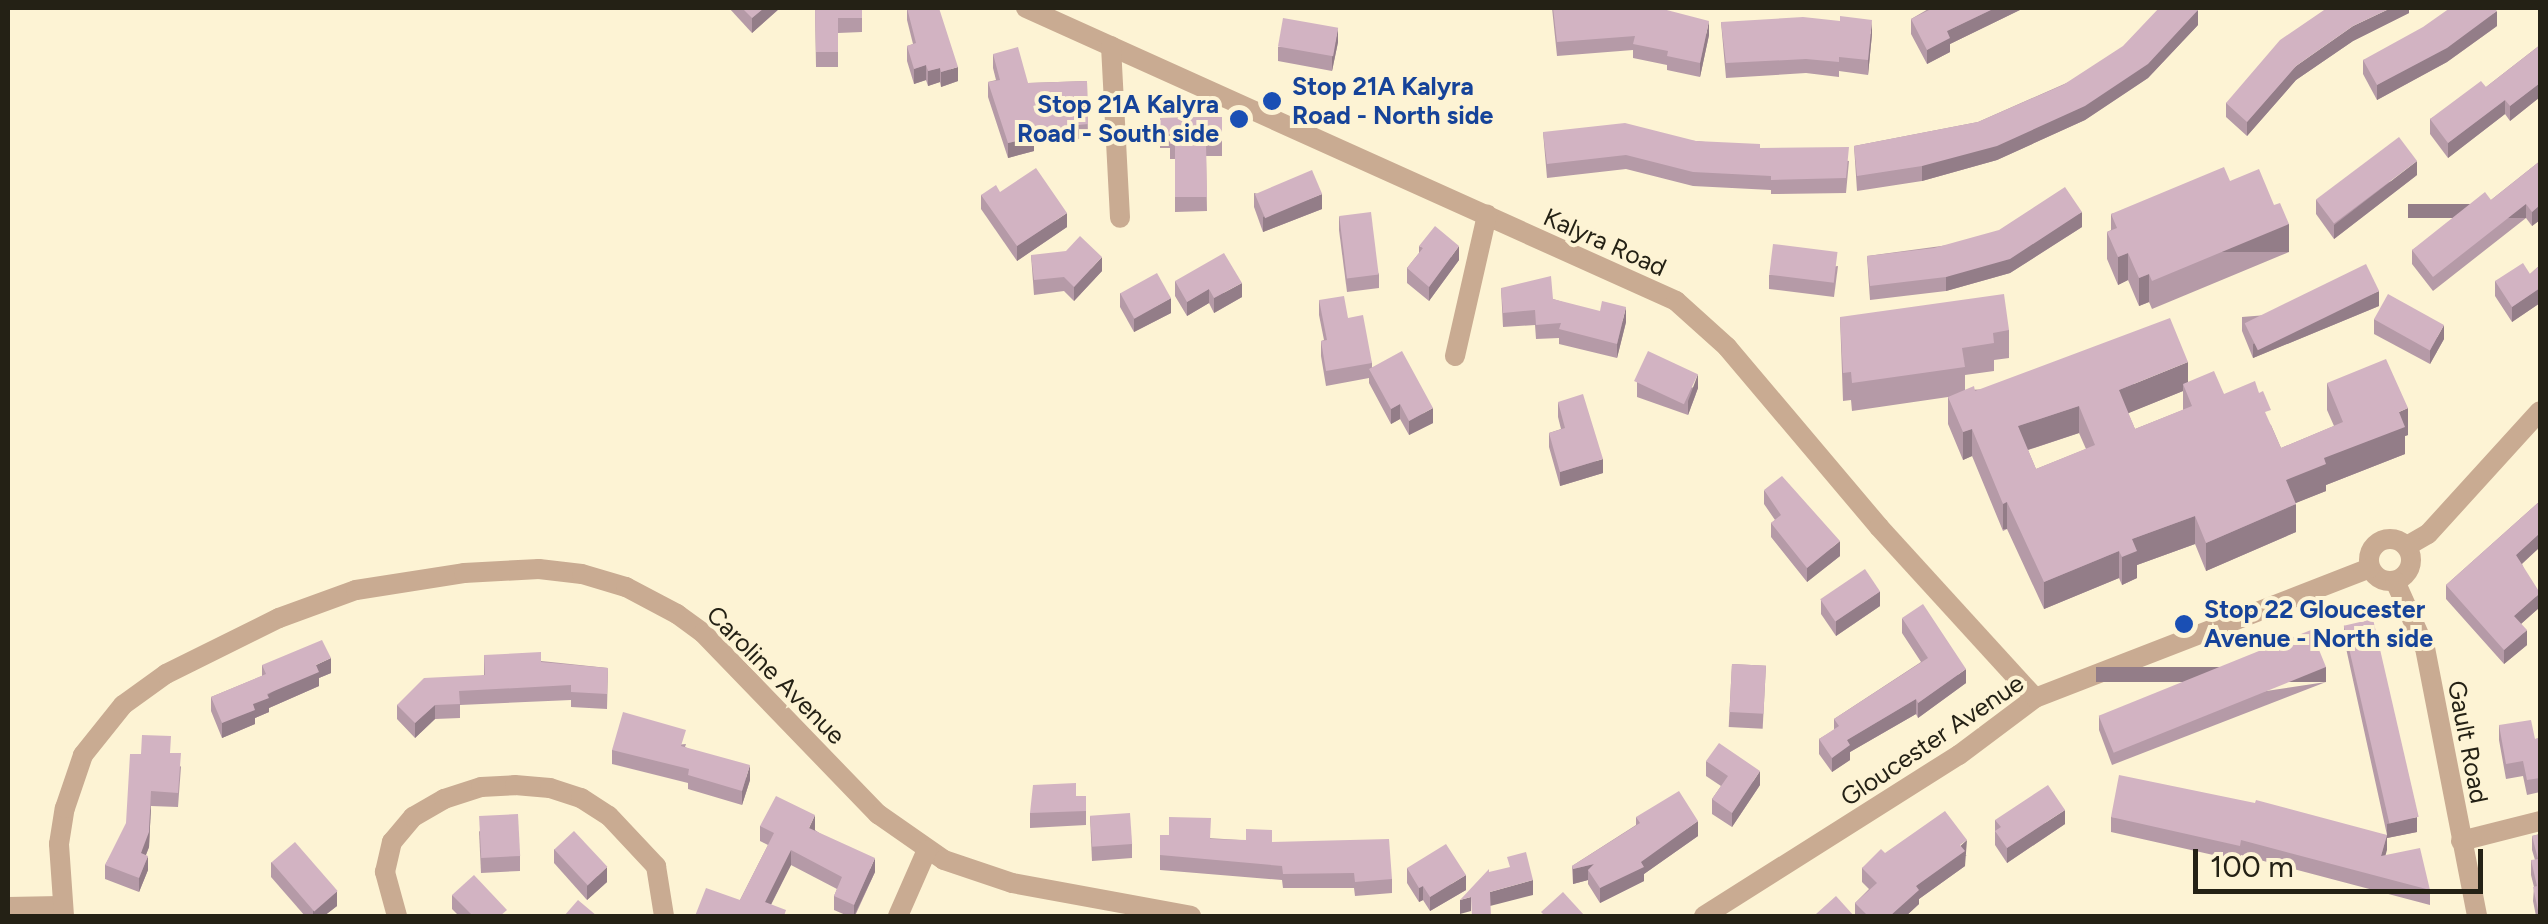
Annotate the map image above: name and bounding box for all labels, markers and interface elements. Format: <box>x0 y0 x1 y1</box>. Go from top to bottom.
place label: Stop 21A Kalyra Road - North side <box>1292 72 1493 131</box>
place label: Stop 21A Kalyra Road - South side <box>1017 90 1219 149</box>
marker: Stop 21A Kalyra Road - North side <box>1261 90 1283 112</box>
marker: Stop 21A Kalyra Road - South side <box>1228 108 1250 130</box>
street label: Kalyra Road <box>1539 202 1671 282</box>
place label: Stop 22 Gloucester Avenue - North side <box>2204 595 2433 654</box>
street label: Caroline Avenue <box>701 600 851 750</box>
marker: Stop 22 Gloucester Avenue - North side <box>2173 613 2195 635</box>
street label: Gloucester Avenue <box>1835 668 2029 812</box>
street label: Gault Road <box>2441 678 2495 806</box>
scale bar <box>2198 829 2488 891</box>
text: 100 m <box>2210 848 2294 885</box>

